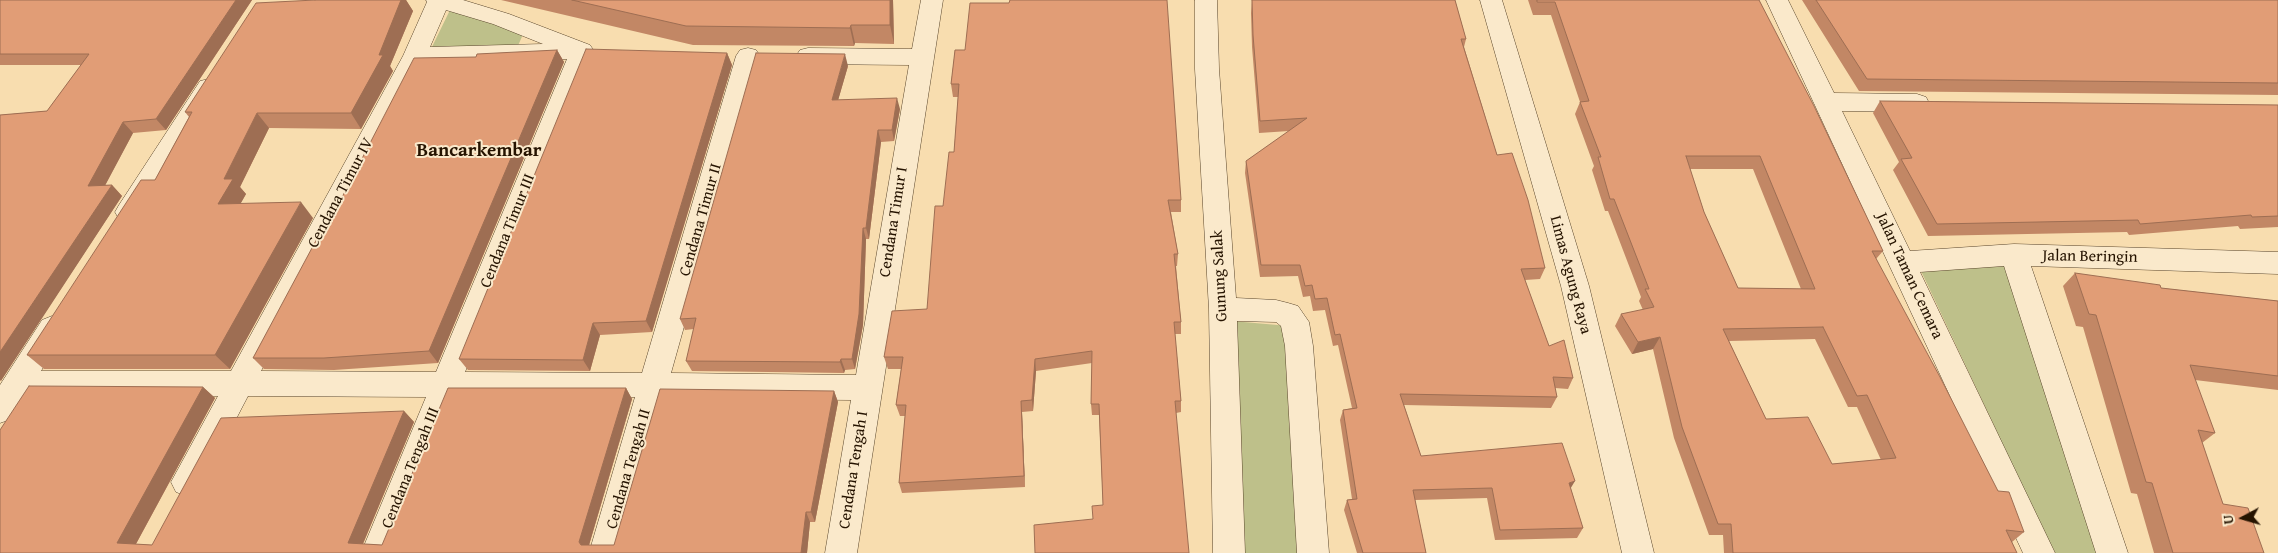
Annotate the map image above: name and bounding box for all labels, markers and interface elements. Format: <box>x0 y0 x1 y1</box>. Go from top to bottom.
street label: Cendana Timur IV <box>304 135 378 251</box>
district label: Bancarkembar <box>417 140 541 162</box>
street label: Cendana Timur II <box>676 161 726 279</box>
street label: Cendana Timur I <box>876 165 912 279</box>
street label: Cendana Timur III <box>476 171 540 291</box>
street label: Jalan Taman Cemara <box>1871 210 1947 342</box>
street label: Limas Agung Raya <box>1545 214 1595 336</box>
street label: Gunung Salak <box>1208 230 1232 322</box>
street label: Jalan Beringin <box>2042 247 2138 267</box>
street label: Cendana Tengah III <box>378 405 444 531</box>
street label: Cendana Tengah II <box>603 407 655 531</box>
street label: Cendana Tengah I <box>835 410 873 530</box>
north arrow <box>2218 493 2268 543</box>
text: U <box>2218 514 2239 525</box>

